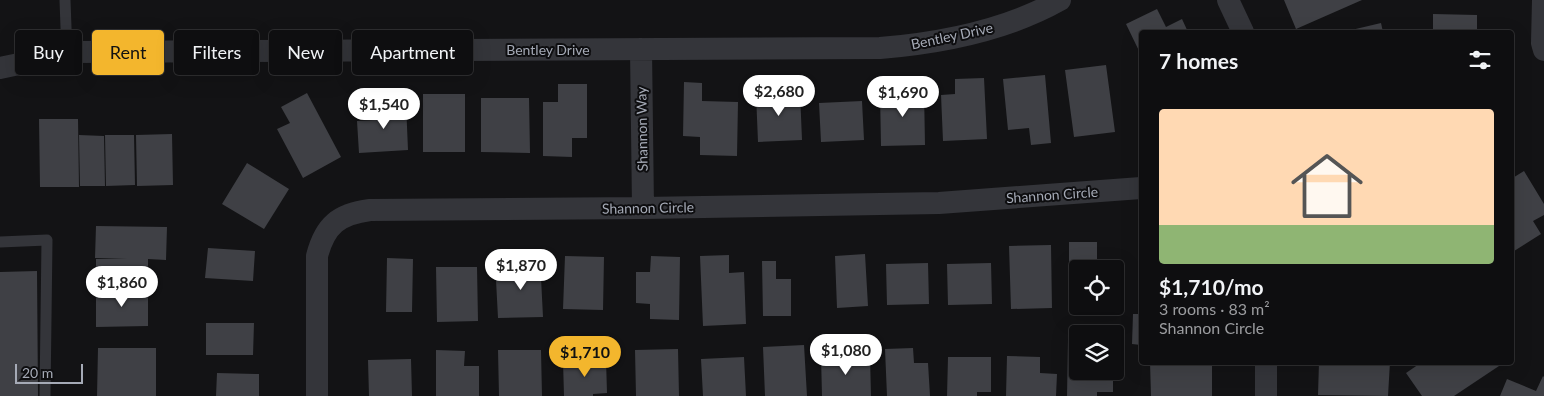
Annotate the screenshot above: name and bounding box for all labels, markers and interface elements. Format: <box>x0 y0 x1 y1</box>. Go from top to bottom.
street label: Bentley Drive <box>909 19 994 52</box>
chip: Buy <box>15 30 82 75</box>
chip: Rent <box>92 30 164 75</box>
chip: Filters <box>174 30 259 75</box>
chip: New <box>269 30 342 75</box>
chip: Apartment <box>352 30 473 75</box>
street label: Bentley Drive <box>506 41 590 58</box>
icon: filters <box>1466 46 1494 74</box>
text: 7 homes <box>1159 48 1238 73</box>
pin: $2,680 <box>738 74 820 117</box>
pin: $1,690 <box>862 76 944 118</box>
text: $2,680 <box>754 81 804 100</box>
text: $1,690 <box>878 82 928 101</box>
street label: Shannon Way <box>632 86 651 172</box>
pin: $1,540 <box>343 88 425 130</box>
text: $1,540 <box>359 94 409 113</box>
icon: home <box>1282 141 1372 231</box>
street label: Shannon Circle <box>1005 183 1099 206</box>
street label: Shannon Circle <box>602 198 694 217</box>
pin: $1,870 <box>480 248 562 291</box>
text: $1,870 <box>496 255 546 274</box>
map controls <box>1069 260 1124 380</box>
button: locate <box>1069 260 1124 315</box>
pin: $1,860 <box>81 266 163 308</box>
text: $1,860 <box>97 272 147 291</box>
text: $1,710/mo <box>1159 274 1264 299</box>
text: 3 rooms · 83 m² <box>1159 299 1270 318</box>
text: Shannon Circle <box>1159 318 1264 337</box>
button: layers <box>1069 325 1124 380</box>
pin: $1,080 <box>805 334 887 376</box>
pin: $1,710 <box>544 336 626 378</box>
text: $1,080 <box>821 340 871 359</box>
text: $1,710 <box>560 342 610 361</box>
scale bar <box>15 361 82 384</box>
text: 20 m <box>22 364 53 381</box>

